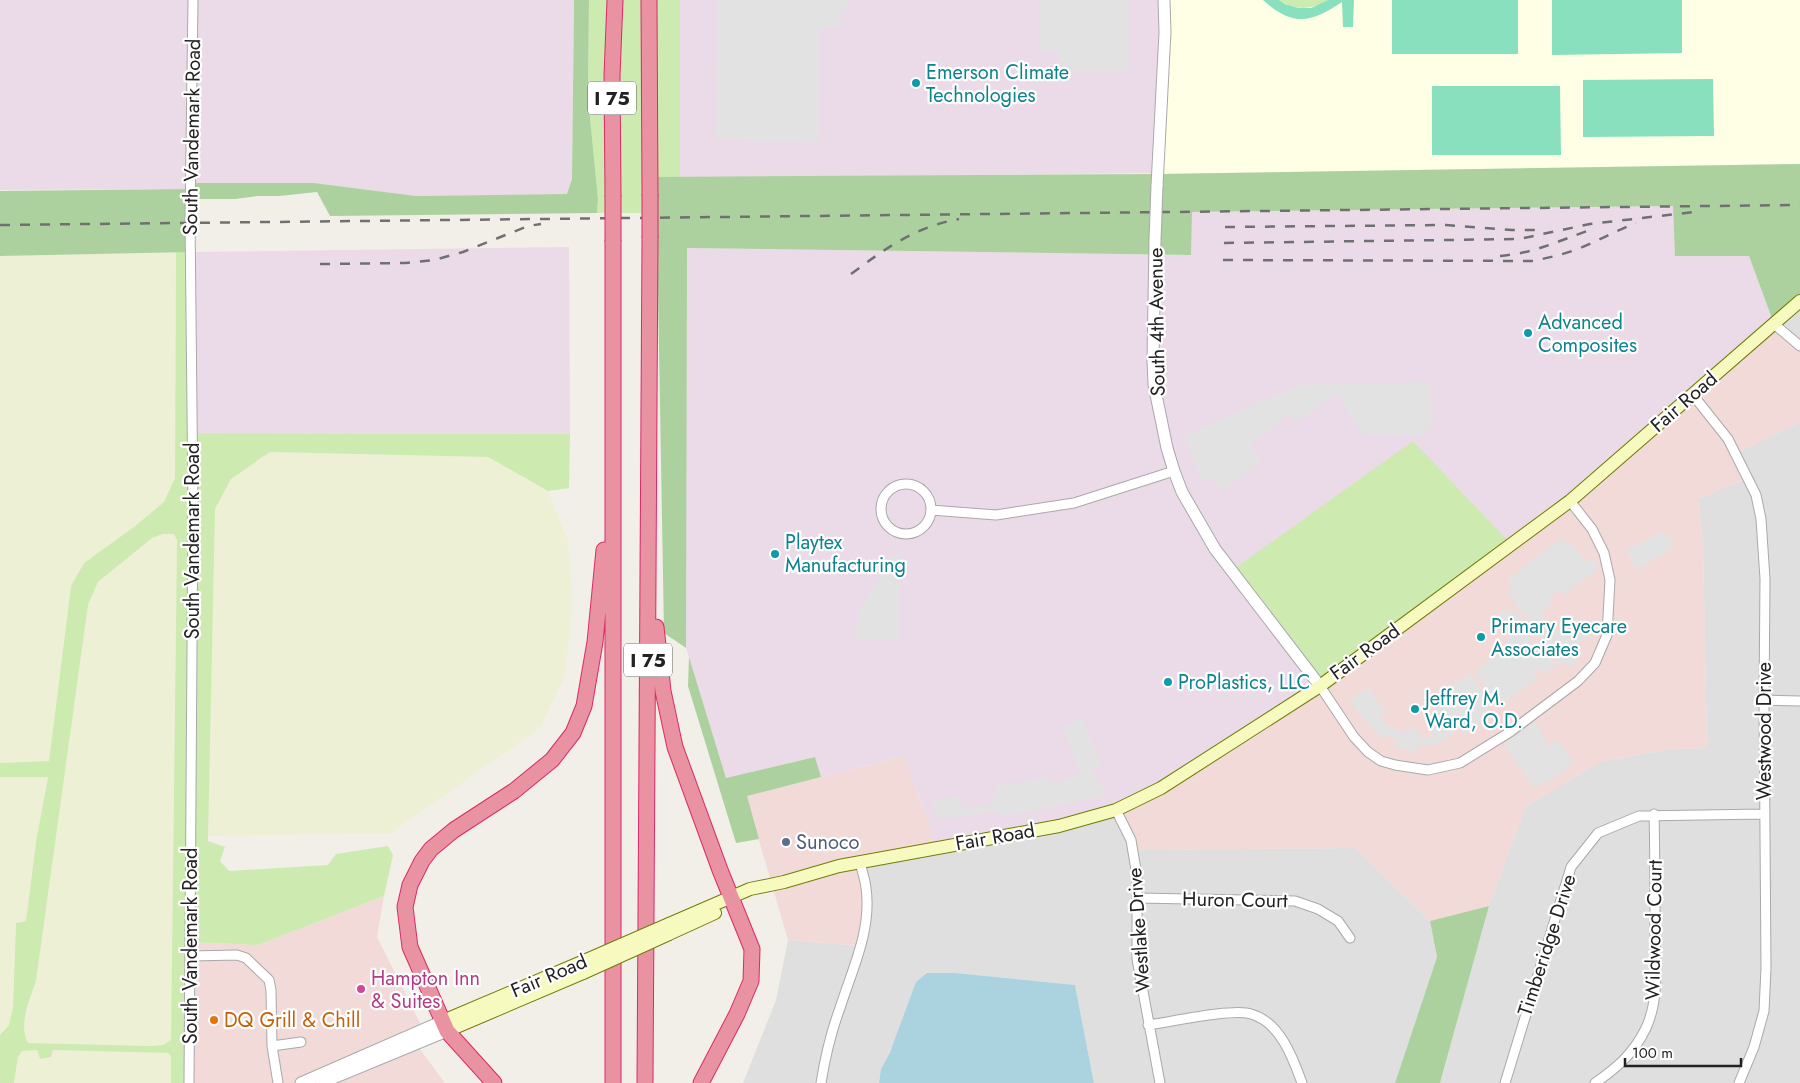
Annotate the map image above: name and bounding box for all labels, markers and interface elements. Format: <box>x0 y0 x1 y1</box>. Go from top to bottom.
street label: South Vandemark Road <box>176 38 208 236</box>
place label: Emerson Climate Technologies <box>926 58 1069 110</box>
marker: Emerson Climate Technologies <box>910 77 922 89</box>
road number: I 75 <box>588 82 636 115</box>
street label: South 4th Avenue <box>1141 247 1173 397</box>
place label: Advanced Composites <box>1538 308 1637 360</box>
marker: Advanced Composites <box>1522 327 1534 339</box>
street label: Fair Road <box>1644 365 1724 439</box>
street label: South Vandemark Road <box>178 443 207 639</box>
place label: Playtex Manufacturing <box>785 528 906 580</box>
marker: Playtex Manufacturing <box>769 548 781 560</box>
place label: Primary Eyecare Associates <box>1491 612 1627 664</box>
street label: Fair Road <box>1324 617 1406 687</box>
marker: Primary Eyecare Associates <box>1475 631 1487 643</box>
road number: I 75 <box>624 644 672 676</box>
street label: Westwood Drive <box>1750 662 1779 800</box>
place label: ProPlastics, LLC <box>1178 668 1310 697</box>
marker: ProPlastics, LLC <box>1162 676 1174 688</box>
place label: Jeffrey M. Ward, O.D. <box>1422 684 1523 736</box>
marker: Jeffrey M. Ward, O.D. <box>1409 703 1421 715</box>
street label: Fair Road <box>953 816 1037 858</box>
place label: Sunoco <box>796 828 859 857</box>
marker: Sunoco <box>780 836 792 848</box>
street label: South Vandemark Road <box>176 848 205 1044</box>
street label: Wildwood Court <box>1638 859 1670 1000</box>
street label: Westlake Drive <box>1120 867 1158 993</box>
street label: Timberidge Drive <box>1510 870 1584 1020</box>
street label: Huron Court <box>1182 885 1288 915</box>
street label: Fair Road <box>506 947 592 1005</box>
place label: Hampton Inn & Suites <box>371 964 480 1016</box>
marker: Hampton Inn & Suites <box>355 983 367 995</box>
place label: DQ Grill & Chill <box>224 1006 360 1035</box>
marker: DQ Grill & Chill <box>208 1014 220 1026</box>
scale bar <box>1625 1036 1741 1068</box>
text: 100 m <box>1632 1042 1673 1064</box>

